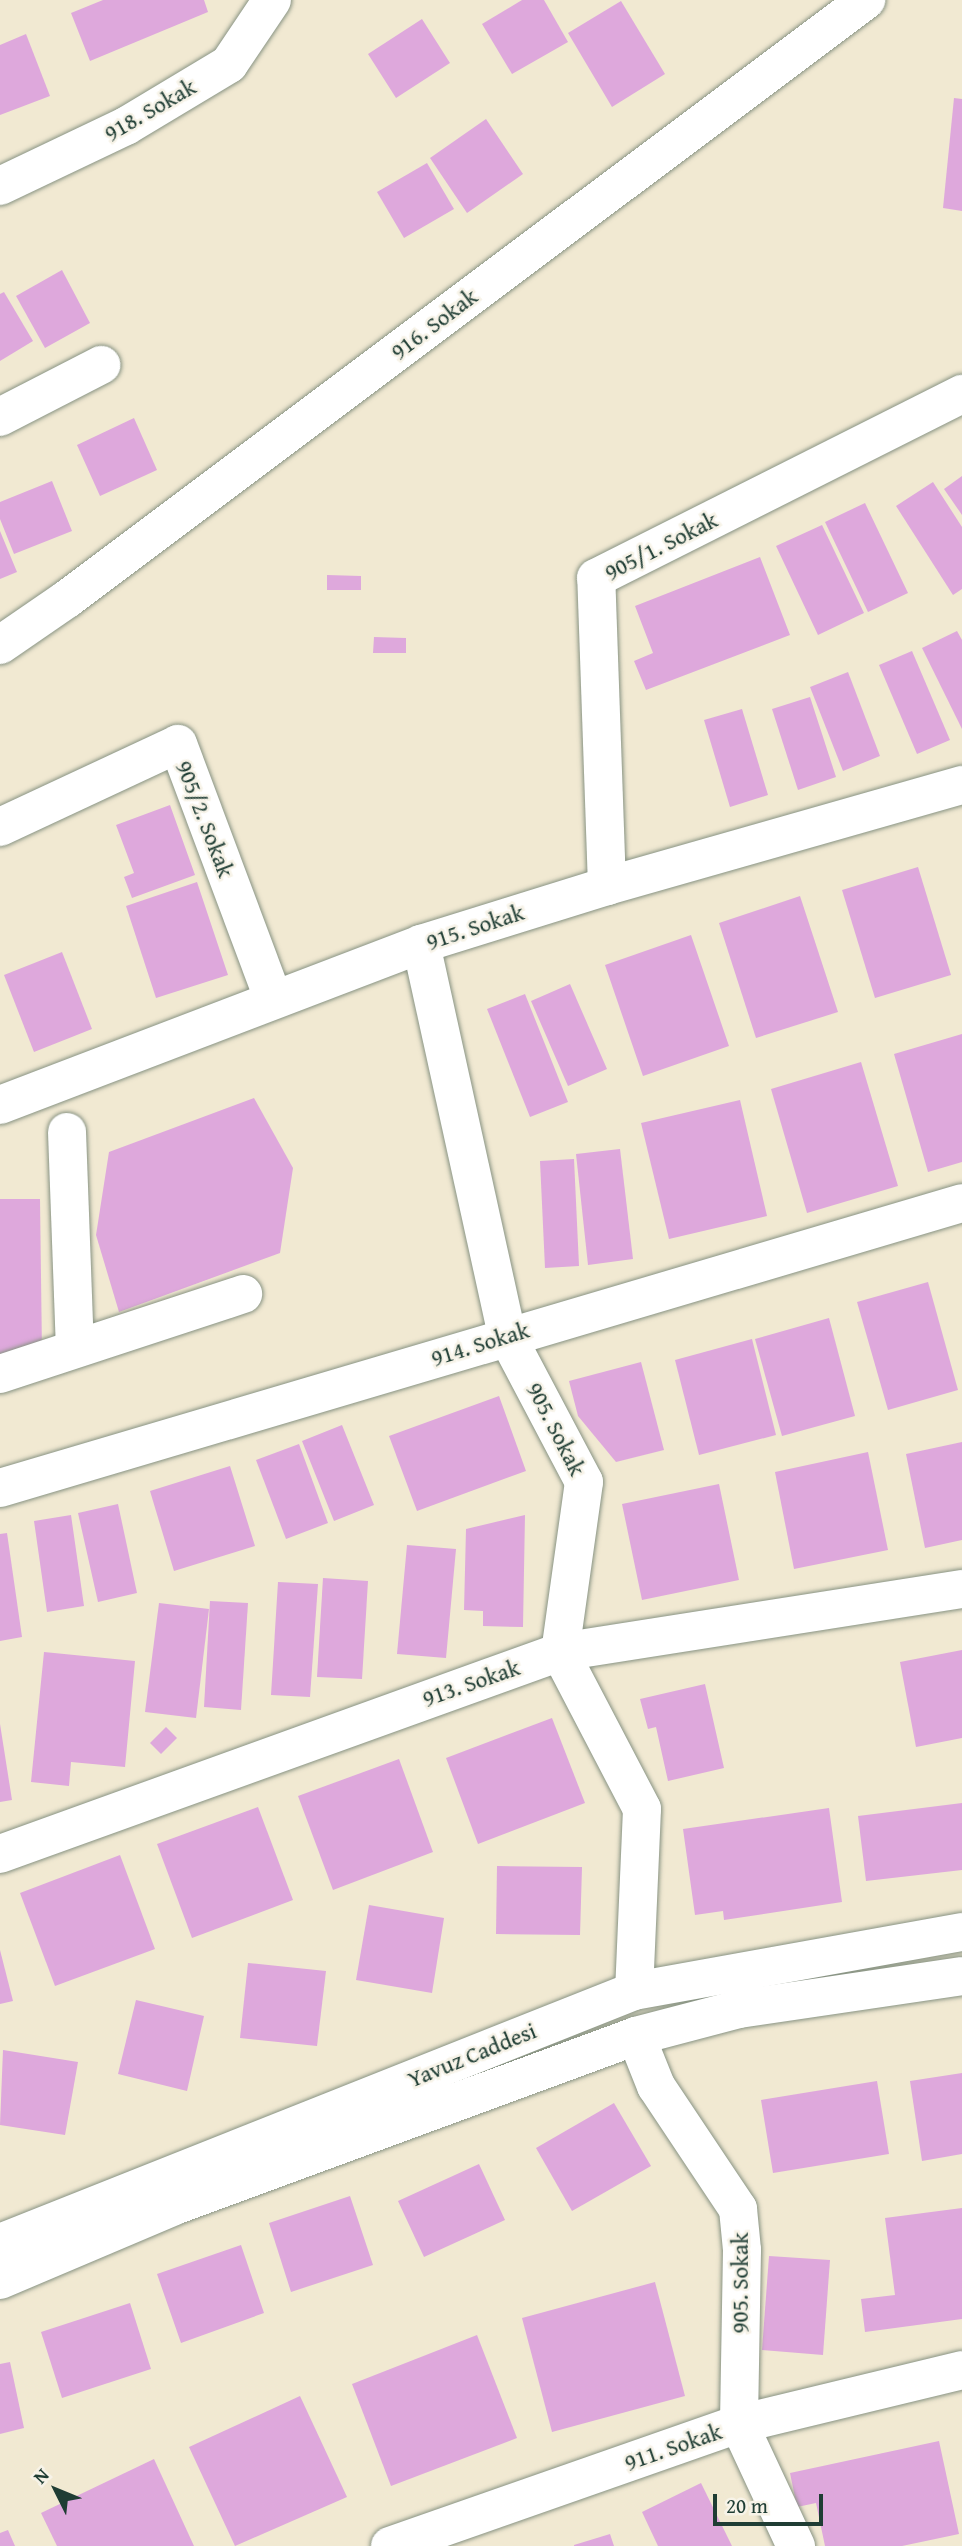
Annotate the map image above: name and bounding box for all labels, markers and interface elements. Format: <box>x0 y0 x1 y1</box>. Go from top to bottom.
street label: 918. Sokak <box>99 73 201 147</box>
street label: 916. Sokak <box>385 283 483 365</box>
street label: 905/1. Sokak <box>600 506 722 586</box>
street label: 905/2. Sokak <box>170 757 240 881</box>
street label: 915. Sokak <box>423 898 527 956</box>
street label: 914. Sokak <box>428 1316 532 1372</box>
street label: 905. Sokak <box>521 1378 591 1480</box>
street label: 913. Sokak <box>419 1654 523 1712</box>
street label: Yavuz Caddesi <box>404 2017 540 2093</box>
street label: 905. Sokak <box>726 2232 754 2334</box>
street label: 911. Sokak <box>621 2418 725 2476</box>
north arrow <box>21 2455 91 2525</box>
text: N <box>26 2461 55 2490</box>
scale bar <box>717 2480 827 2524</box>
text: 20 m <box>726 2490 768 2521</box>

